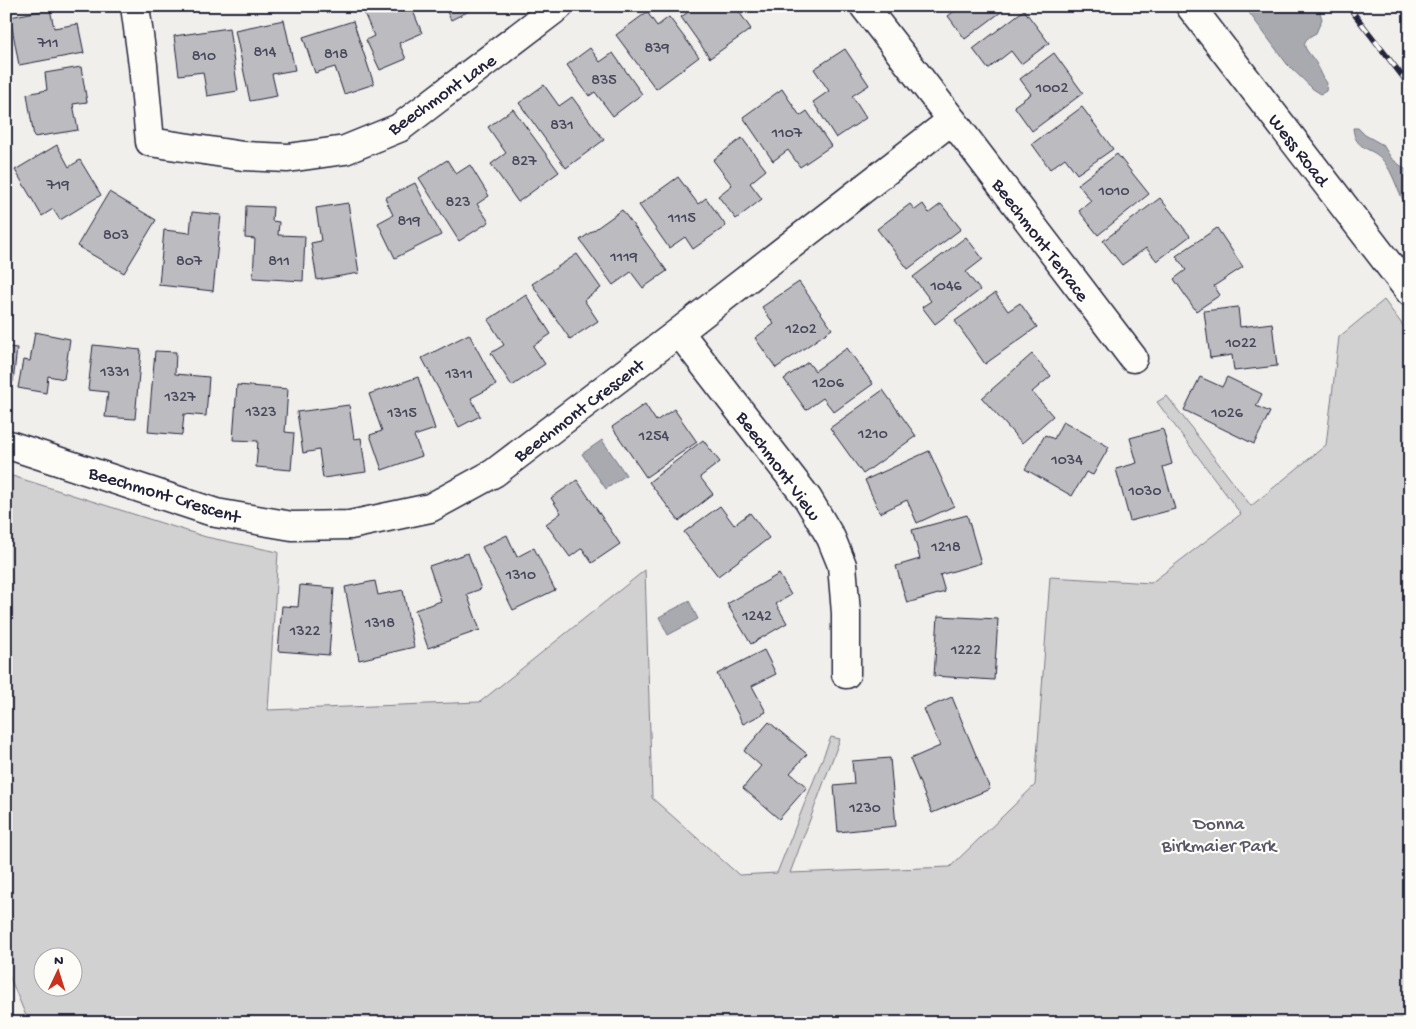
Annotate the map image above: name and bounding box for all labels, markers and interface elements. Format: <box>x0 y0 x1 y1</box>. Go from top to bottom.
house number: 711 <box>36 35 59 54</box>
house number: 839 <box>644 40 670 59</box>
house number: 814 <box>254 44 277 63</box>
house number: 818 <box>324 46 348 65</box>
house number: 810 <box>192 48 216 67</box>
street label: Beechmont Lane <box>384 50 502 142</box>
house number: 835 <box>591 72 617 91</box>
house number: 1002 <box>1035 80 1068 99</box>
street label: Wess Road <box>1262 110 1334 194</box>
house number: 831 <box>550 117 574 136</box>
house number: 1107 <box>771 125 803 144</box>
house number: 827 <box>512 153 537 172</box>
street label: Beechmont Terrace <box>985 174 1093 307</box>
house number: 719 <box>46 177 69 196</box>
house number: 1010 <box>1097 183 1130 202</box>
house number: 823 <box>446 194 470 213</box>
house number: 1115 <box>667 210 696 229</box>
house number: 819 <box>397 213 421 232</box>
house number: 803 <box>103 227 129 246</box>
house number: 1119 <box>609 249 638 268</box>
house number: 807 <box>176 253 203 272</box>
house number: 811 <box>268 253 290 272</box>
house number: 1046 <box>929 278 963 297</box>
house number: 1202 <box>784 321 817 340</box>
house number: 1022 <box>1224 335 1257 354</box>
street label: Beechmont Crescent <box>509 354 652 469</box>
house number: 1331 <box>99 364 130 383</box>
house number: 1311 <box>444 366 473 385</box>
house number: 1206 <box>811 375 845 394</box>
house number: 1327 <box>164 389 196 408</box>
house number: 1323 <box>245 404 276 423</box>
house number: 1315 <box>386 405 417 424</box>
house number: 1026 <box>1210 405 1244 424</box>
street label: Beechmont View <box>729 407 825 527</box>
house number: 1210 <box>857 426 888 445</box>
house number: 1254 <box>638 428 670 447</box>
house number: 1034 <box>1050 452 1083 471</box>
street label: Beechmont Crescent <box>84 462 245 531</box>
house number: 1030 <box>1128 483 1161 502</box>
house number: 1218 <box>930 539 961 558</box>
house number: 1310 <box>505 567 536 586</box>
house number: 1242 <box>741 608 772 627</box>
house number: 1318 <box>364 615 395 634</box>
house number: 1322 <box>289 623 320 642</box>
house number: 1222 <box>950 642 981 661</box>
house number: 1230 <box>848 800 881 819</box>
park label: Donna Birkmaier Park <box>1161 814 1278 859</box>
north arrow <box>32 946 82 996</box>
text: N <box>54 953 64 970</box>

